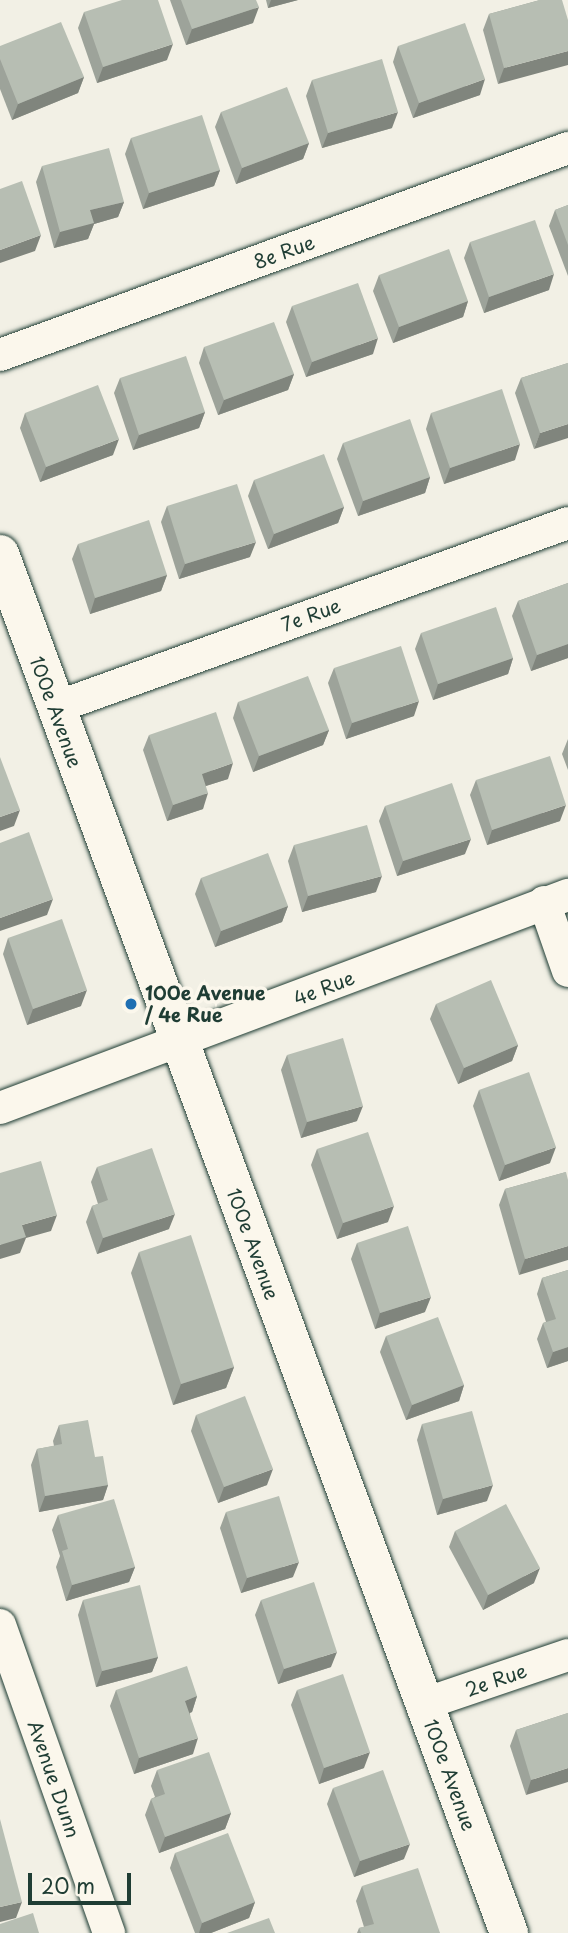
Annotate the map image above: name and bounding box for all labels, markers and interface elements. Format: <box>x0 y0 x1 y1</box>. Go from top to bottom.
street label: 8e Rue <box>250 230 318 274</box>
street label: 7e Rue <box>278 594 344 636</box>
street label: 100e Avenue <box>25 653 87 771</box>
street label: 4e Rue <box>290 966 358 1010</box>
place label: 100e Avenue / 4e Rue <box>145 982 266 1026</box>
marker: 100e Avenue / 4e Rue <box>123 996 139 1012</box>
street label: 100e Avenue <box>222 1185 284 1303</box>
street label: 2e Rue <box>462 1659 530 1701</box>
street label: 100e Avenue <box>419 1716 481 1834</box>
street label: Avenue Dunn <box>23 1718 85 1840</box>
scale bar <box>32 1860 135 1904</box>
text: 20 m <box>41 1869 95 1901</box>

